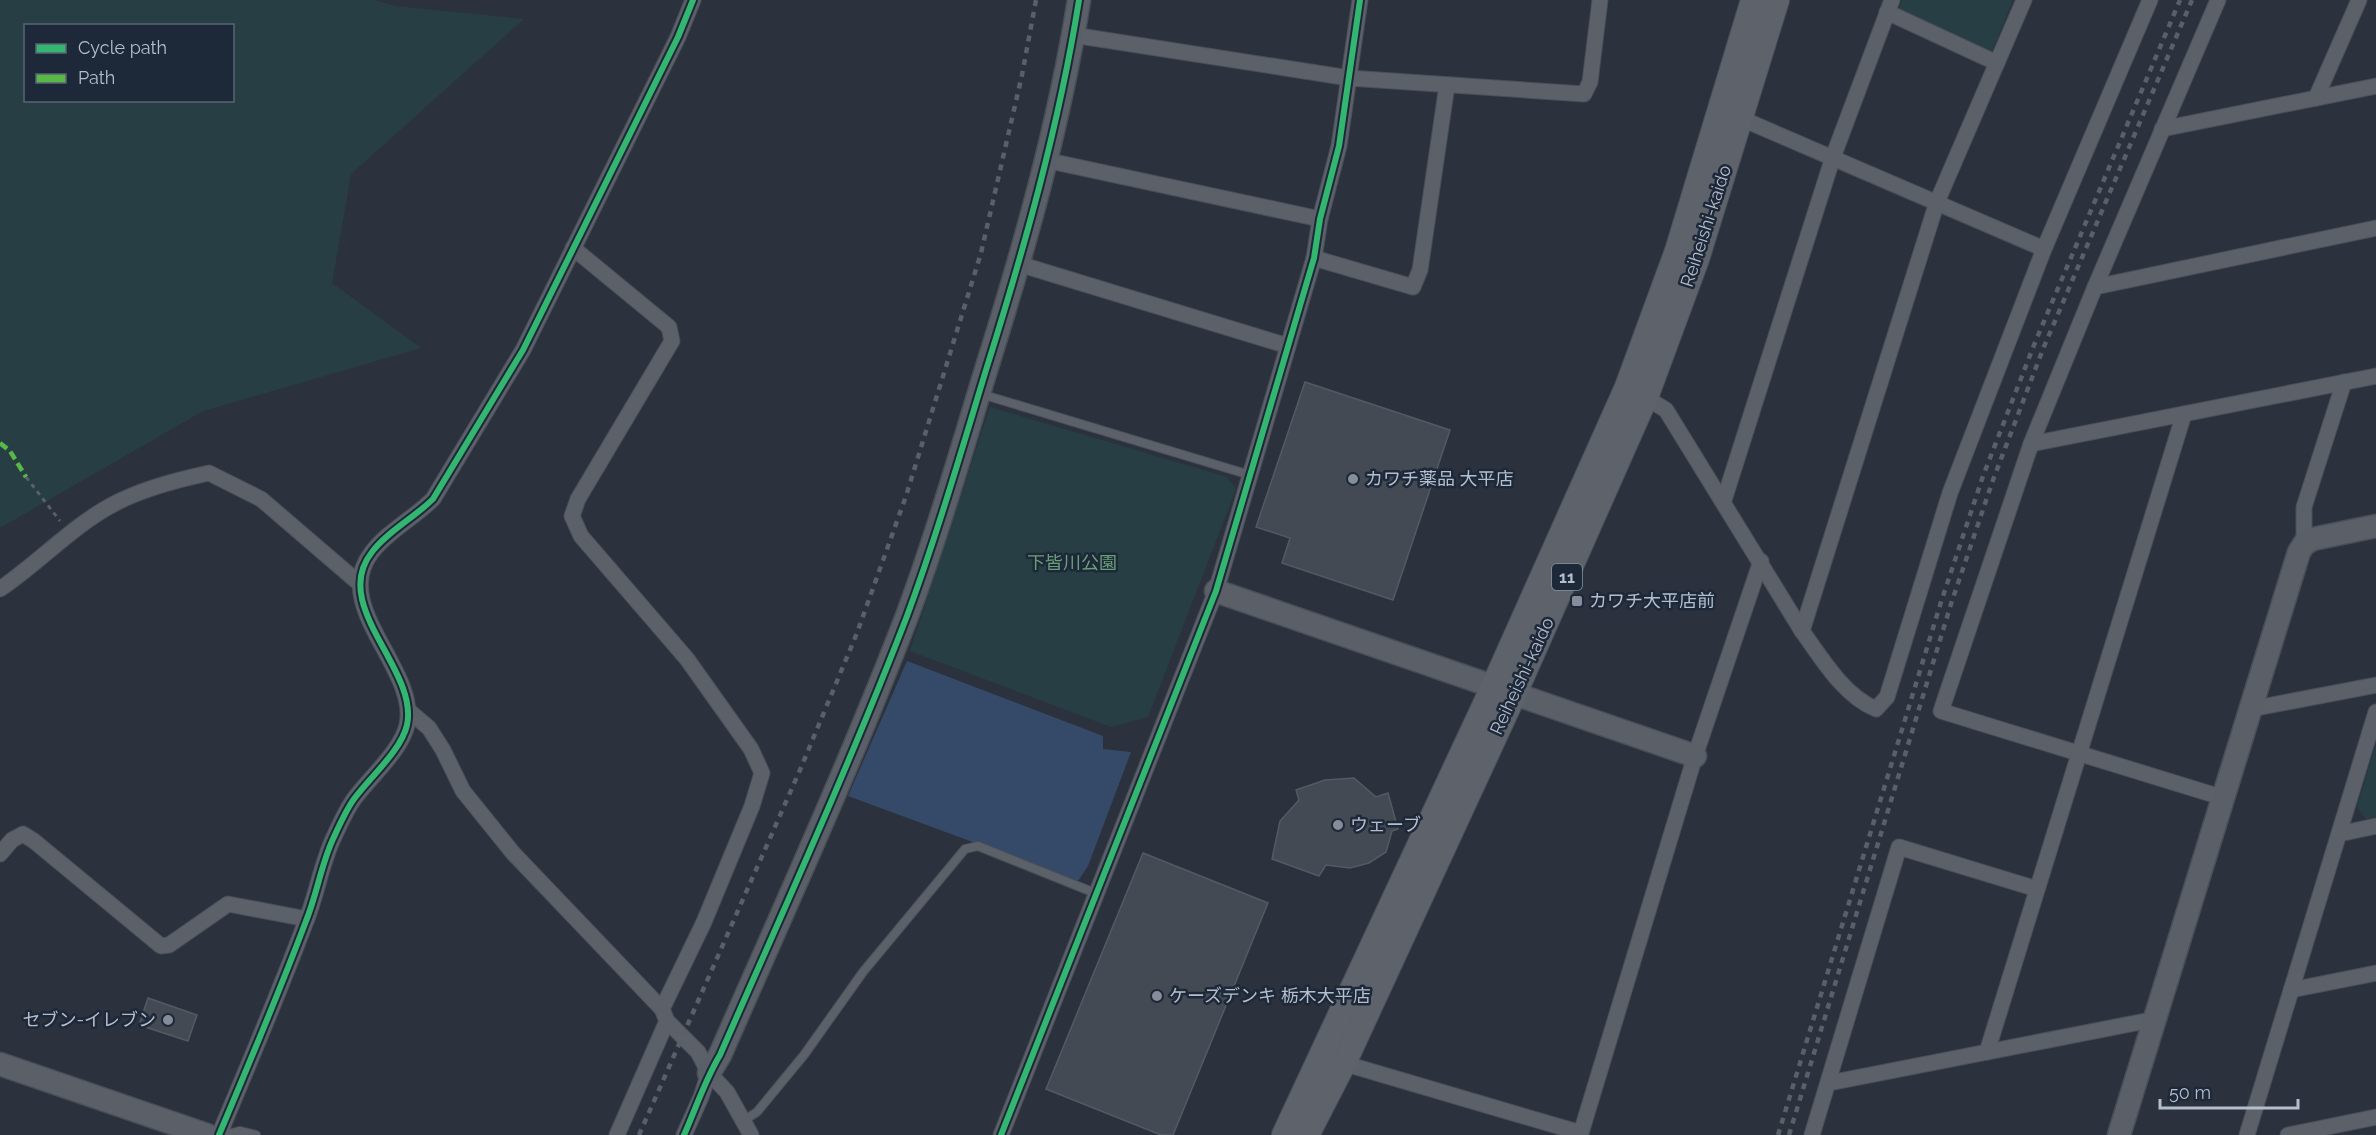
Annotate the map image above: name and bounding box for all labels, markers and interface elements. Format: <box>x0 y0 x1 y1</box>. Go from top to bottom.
legend <box>24 24 234 102</box>
text: Cycle path <box>78 37 167 58</box>
text: Path <box>78 67 115 88</box>
street label: Reiheishi-kaido <box>1676 162 1735 289</box>
place label: カワチ薬品 大平店 <box>1365 468 1514 489</box>
marker: カワチ薬品 大平店 <box>1346 472 1360 486</box>
park label: 下皆川公園 <box>1027 552 1117 573</box>
road number: 11 <box>1552 564 1582 590</box>
place label: カワチ大平店前 <box>1589 590 1715 611</box>
marker: カワチ大平店前 <box>1570 594 1584 608</box>
street label: Reiheishi-kaido <box>1485 614 1558 738</box>
place label: ウェーブ <box>1350 814 1421 835</box>
marker: ウェーブ <box>1331 818 1345 832</box>
place label: ケーズデンキ 栃木大平店 <box>1169 985 1371 1006</box>
marker: ケーズデンキ 栃木大平店 <box>1150 989 1164 1003</box>
place label: セブン-イレブン <box>22 1009 156 1030</box>
marker: セブン-イレブン <box>161 1013 175 1027</box>
scale bar <box>2160 1072 2298 1110</box>
text: 50 m <box>2169 1082 2211 1103</box>

